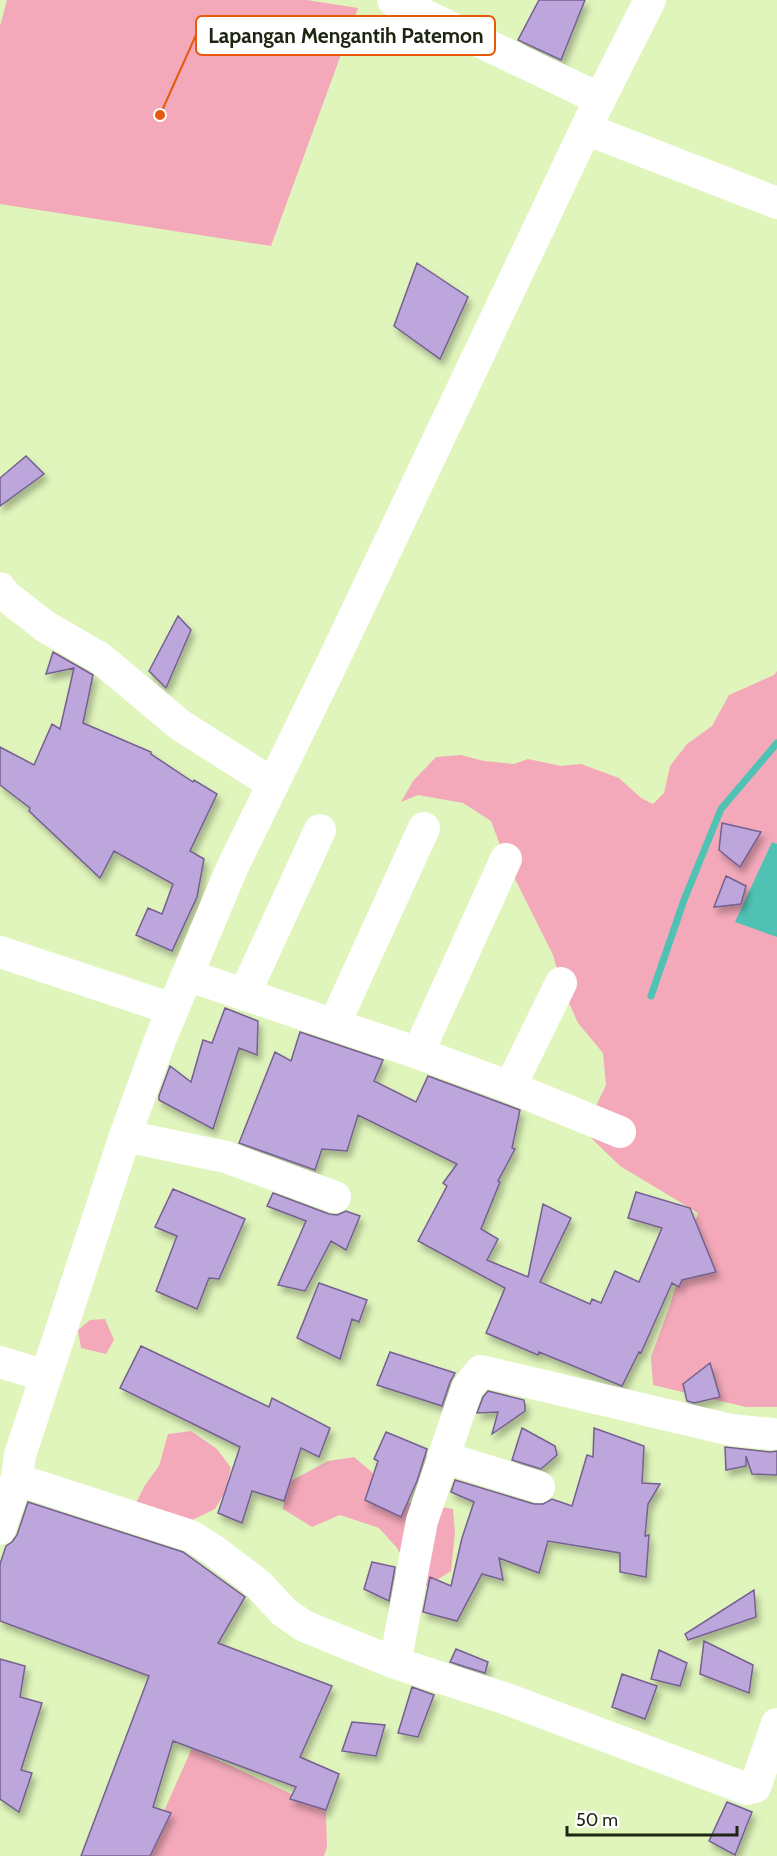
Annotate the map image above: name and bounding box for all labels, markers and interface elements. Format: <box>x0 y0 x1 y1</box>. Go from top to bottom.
callout: Lapangan Mengantih Patemon <box>196 16 495 55</box>
text: Lapangan Mengantih Patemon <box>208 23 484 48</box>
scale bar <box>567 1799 736 1837</box>
text: 50 m <box>576 1809 618 1831</box>

